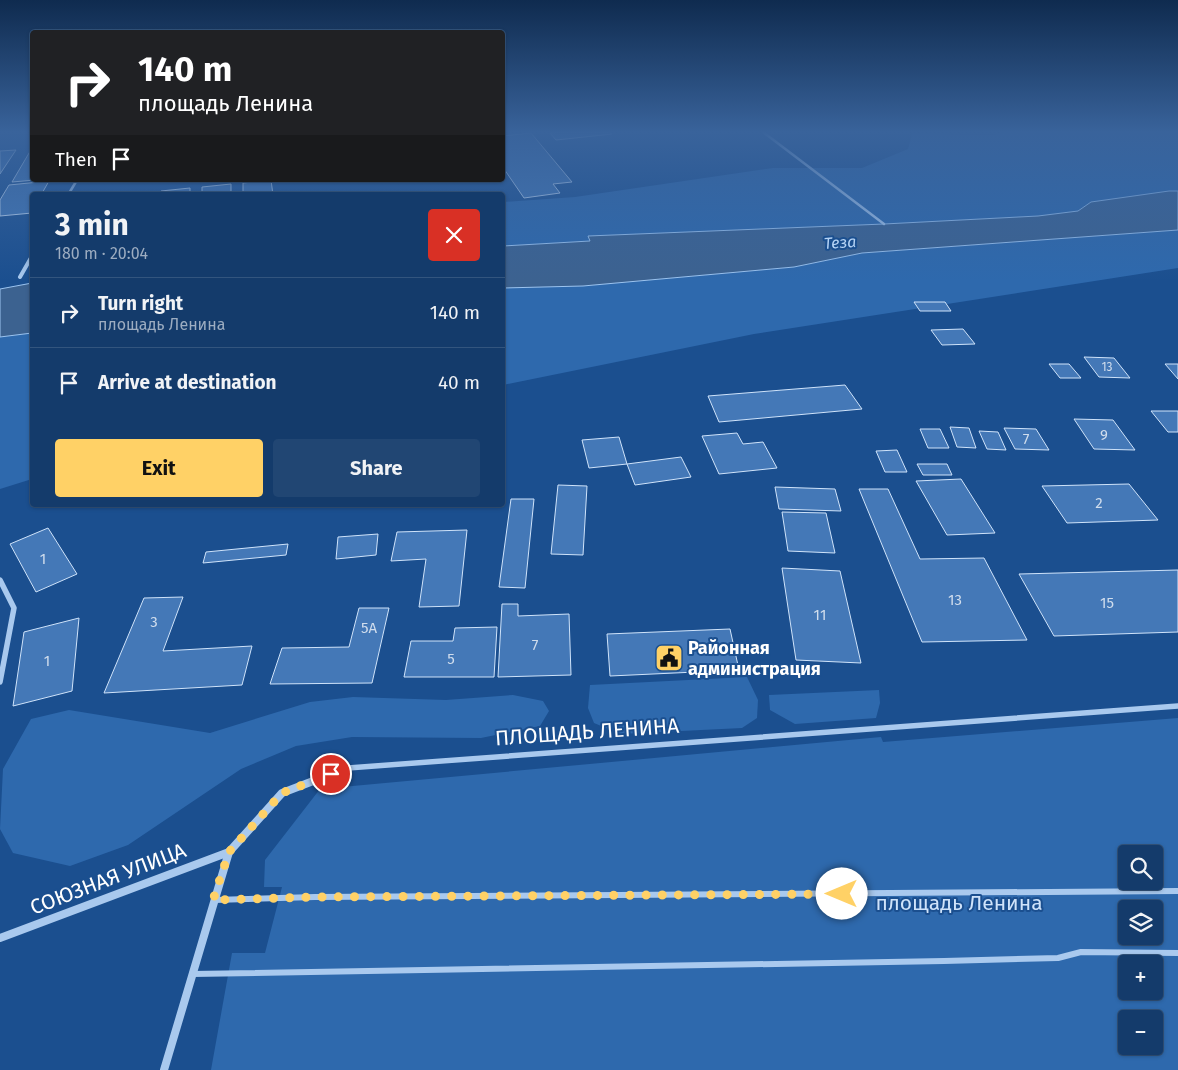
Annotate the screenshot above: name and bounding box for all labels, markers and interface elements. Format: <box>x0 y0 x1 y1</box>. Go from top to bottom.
text: 140 m <box>138 48 232 90</box>
icon: right <box>55 50 120 115</box>
text: площадь Ленина <box>138 90 313 117</box>
icon: arrive <box>107 145 135 173</box>
text: Then <box>55 148 97 171</box>
text: 3 min <box>55 207 129 243</box>
button: close <box>428 209 480 261</box>
water label: Теза <box>823 232 857 253</box>
text: 180 m · 20:04 <box>55 244 148 263</box>
text: Turn right <box>98 292 183 315</box>
icon: right <box>55 299 83 327</box>
text: 140 m <box>430 301 480 324</box>
text: площадь Ленина <box>98 315 225 334</box>
house number: 13 <box>1101 360 1113 374</box>
icon: arrive <box>55 369 83 397</box>
text: Arrive at destination <box>98 371 277 394</box>
text: 40 m <box>438 371 480 394</box>
house number: 9 <box>1100 426 1108 444</box>
house number: 7 <box>1023 430 1030 448</box>
button: Exit <box>55 439 263 497</box>
button: Share <box>273 439 480 497</box>
house number: 2 <box>1095 494 1103 512</box>
house number: 1 <box>40 550 46 568</box>
house number: 13 <box>948 591 962 609</box>
house number: 15 <box>1100 594 1114 612</box>
house number: 11 <box>814 606 826 624</box>
house number: 3 <box>150 613 158 631</box>
house number: 5А <box>361 619 377 637</box>
house number: 7 <box>532 636 539 654</box>
place label: Районная администрация <box>688 637 821 680</box>
public building icon: Районная администрация <box>654 643 684 673</box>
house number: 5 <box>447 650 455 668</box>
house number: 1 <box>44 652 50 670</box>
street label: ПЛОЩАДЬ ЛЕНИНА <box>494 713 680 751</box>
pin <box>310 753 352 795</box>
icon: arrive <box>317 760 345 788</box>
street label: СОЮЗНАЯ УЛИЦА <box>26 837 190 921</box>
map controls <box>1118 845 1163 1055</box>
button: search <box>1118 845 1163 890</box>
position arrow <box>815 867 867 919</box>
park label: площадь Ленина <box>875 890 1043 916</box>
button: layers <box>1118 900 1163 945</box>
button: + <box>1118 955 1163 1000</box>
button: − <box>1118 1010 1163 1055</box>

